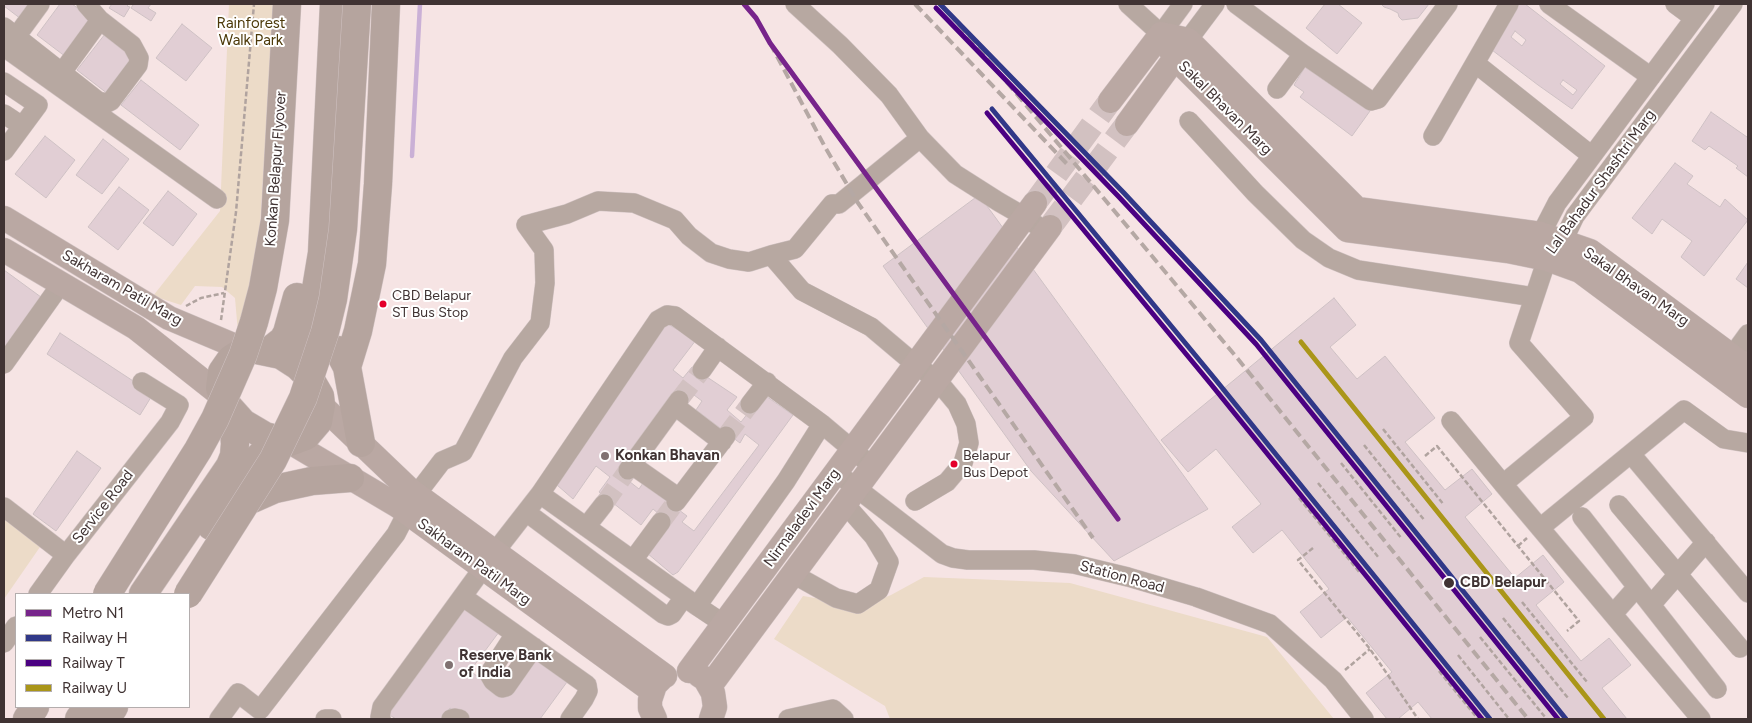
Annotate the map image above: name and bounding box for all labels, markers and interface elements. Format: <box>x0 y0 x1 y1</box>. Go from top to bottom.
park label: Rainforest Walk Park <box>217 15 285 50</box>
street label: Sakal Bhavan Marg <box>1174 57 1276 159</box>
street label: Konkan Belapur Flyover <box>262 91 290 247</box>
street label: Lal Bahadur Shashtri Marg <box>1543 106 1659 258</box>
street label: Sakal Bhavan Marg <box>1580 244 1692 330</box>
street label: Sakharam Patil Marg <box>59 246 185 330</box>
place label: CBD Belapur ST Bus Stop <box>392 288 471 321</box>
marker: CBD Belapur ST Bus Stop <box>378 299 388 309</box>
place label: Konkan Bhavan <box>615 447 720 465</box>
place label: Belapur Bus Depot <box>963 448 1028 481</box>
marker: Konkan Bhavan <box>599 450 611 462</box>
marker: Belapur Bus Depot <box>949 459 959 469</box>
street label: Nirmaladevi Marg <box>760 465 844 571</box>
street label: Service Road <box>69 467 137 547</box>
street label: Sakharam Patil Marg <box>414 515 534 609</box>
street label: Station Road <box>1078 557 1166 597</box>
place label: CBD Belapur <box>1460 574 1547 592</box>
marker: CBD Belapur <box>1442 576 1456 590</box>
legend <box>15 593 190 708</box>
text: Metro N1 <box>62 604 124 622</box>
text: Railway H <box>62 629 128 647</box>
place label: Reserve Bank of India <box>459 647 552 682</box>
text: Railway T <box>62 654 125 672</box>
marker: Reserve Bank of India <box>443 659 455 671</box>
text: Railway U <box>62 679 127 697</box>

